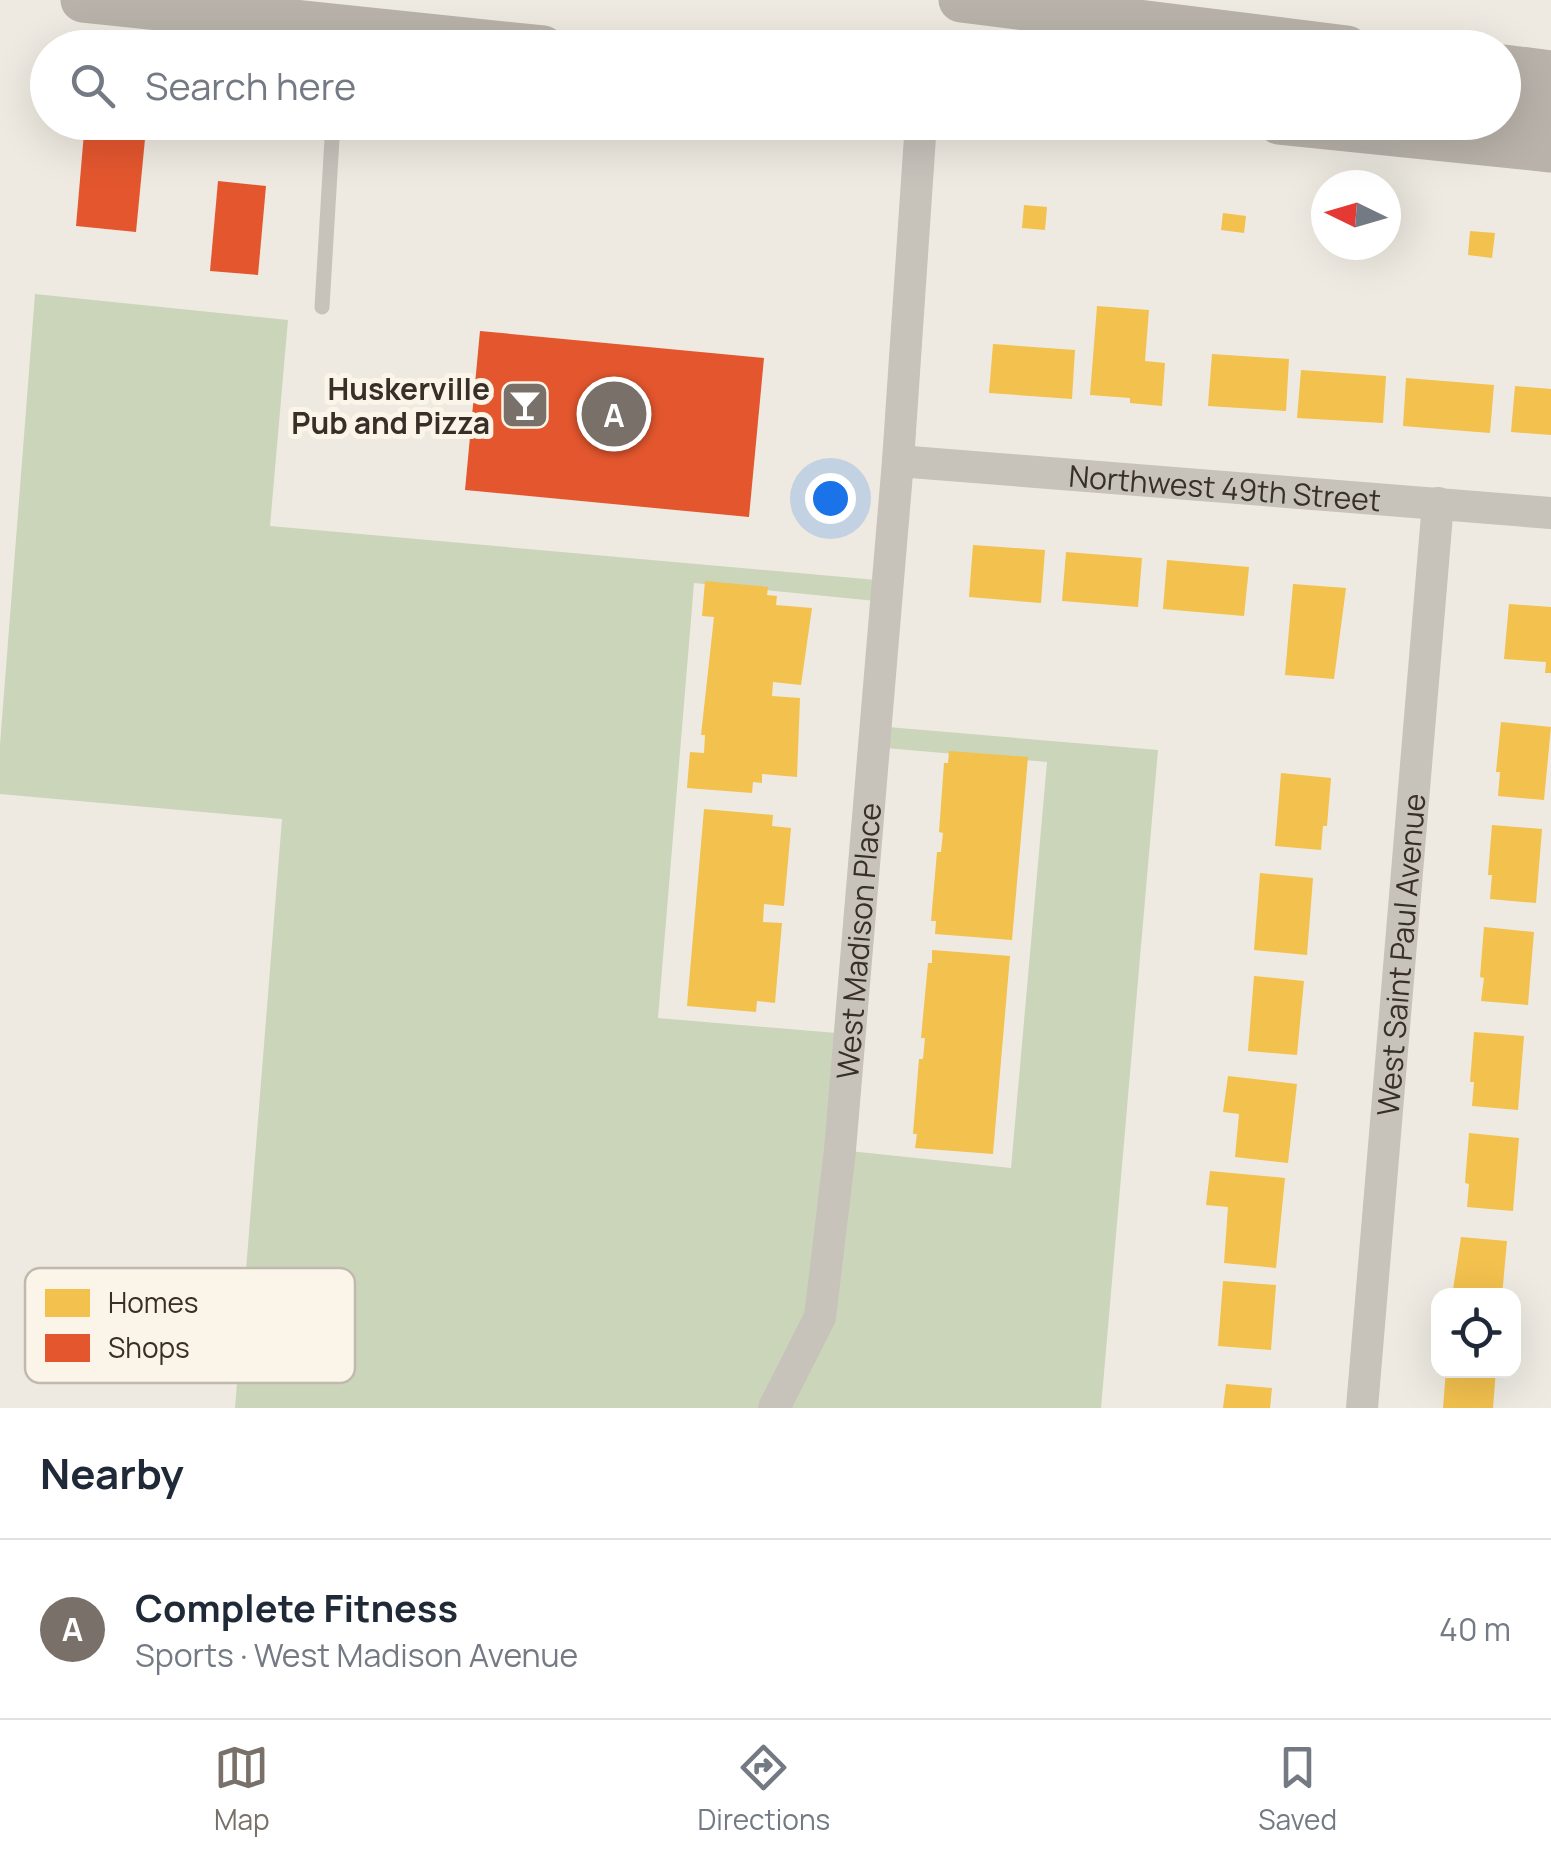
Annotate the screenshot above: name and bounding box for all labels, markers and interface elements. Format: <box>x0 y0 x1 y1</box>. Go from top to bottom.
search box <box>30 30 1521 140</box>
icon: search <box>65 58 120 113</box>
text: Search here <box>145 59 356 111</box>
north arrow <box>1311 170 1401 260</box>
place label: Huskerville Pub and Pizza <box>291 368 490 443</box>
pin: A <box>582 376 646 452</box>
bar icon: Huskerville Pub and Pizza <box>499 379 551 431</box>
street label: Northwest 49th Street <box>1067 454 1382 520</box>
your location <box>805 473 856 524</box>
street label: West Saint Paul Avenue <box>1366 792 1434 1117</box>
street label: West Madison Place <box>826 801 890 1081</box>
legend <box>25 1268 355 1383</box>
text: Homes <box>108 1283 198 1321</box>
map controls <box>1431 1288 1521 1378</box>
button: locate <box>1431 1288 1521 1378</box>
text: Shops <box>108 1328 190 1366</box>
text: Nearby <box>40 1444 184 1502</box>
text: Complete Fitness <box>135 1581 458 1633</box>
text: A <box>62 1607 83 1651</box>
text: 40 m <box>1439 1607 1511 1651</box>
text: Sports · West Madison Avenue <box>135 1633 578 1677</box>
tab: Map <box>214 1740 270 1838</box>
tab: Directions <box>698 1740 830 1838</box>
tab: Saved <box>1258 1740 1337 1838</box>

